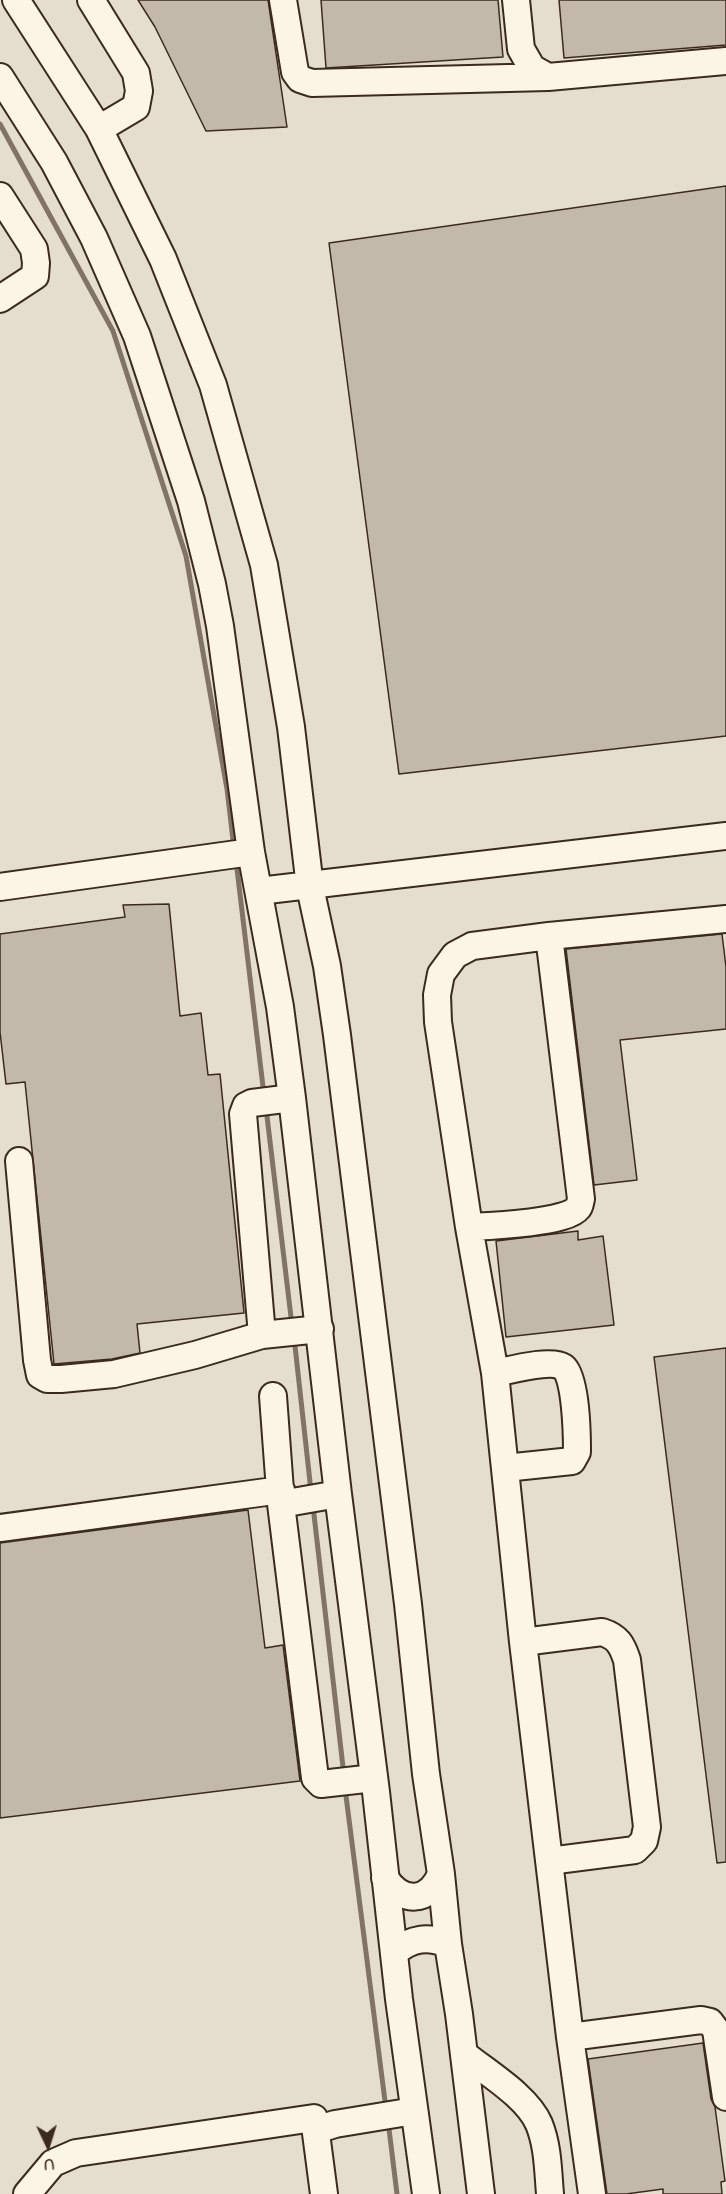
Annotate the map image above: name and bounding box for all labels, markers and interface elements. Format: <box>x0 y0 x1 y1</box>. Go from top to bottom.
north arrow <box>18 2116 78 2176</box>
text: U <box>43 2155 55 2173</box>

